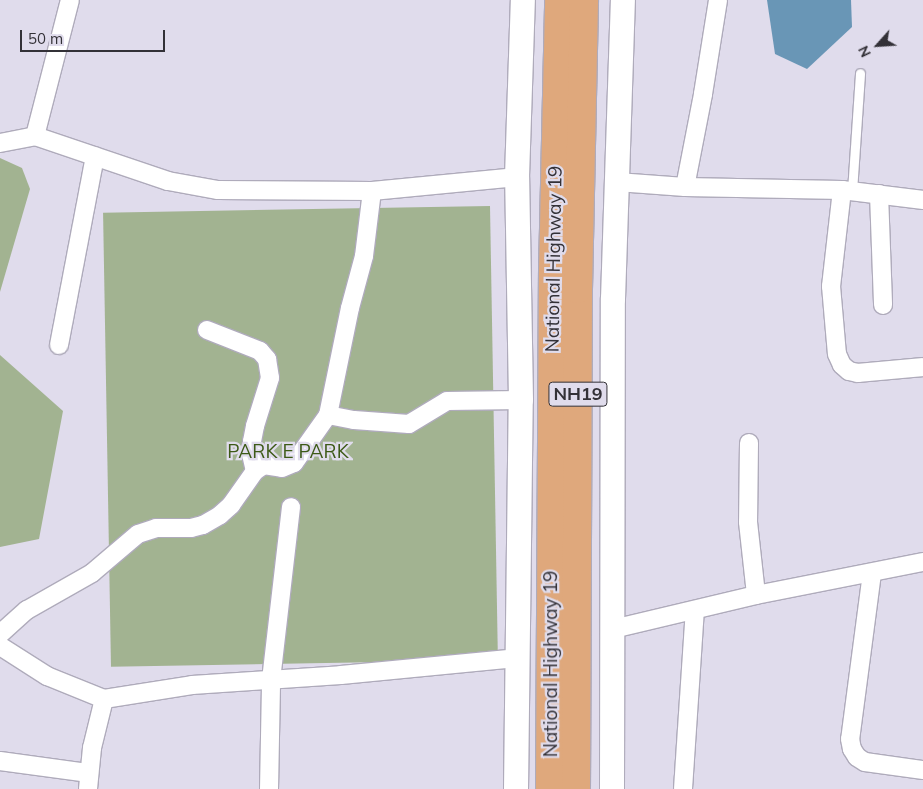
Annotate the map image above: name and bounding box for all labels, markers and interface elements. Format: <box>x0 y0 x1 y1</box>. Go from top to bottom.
scale bar <box>22 20 168 52</box>
north arrow <box>853 20 903 70</box>
text: 50 m <box>28 29 63 48</box>
text: N <box>854 43 875 60</box>
street label: National Highway 19 <box>541 165 567 353</box>
road number: NH19 <box>548 378 608 409</box>
park label: PARK E PARK <box>227 441 349 463</box>
street label: National Highway 19 <box>540 571 562 757</box>

